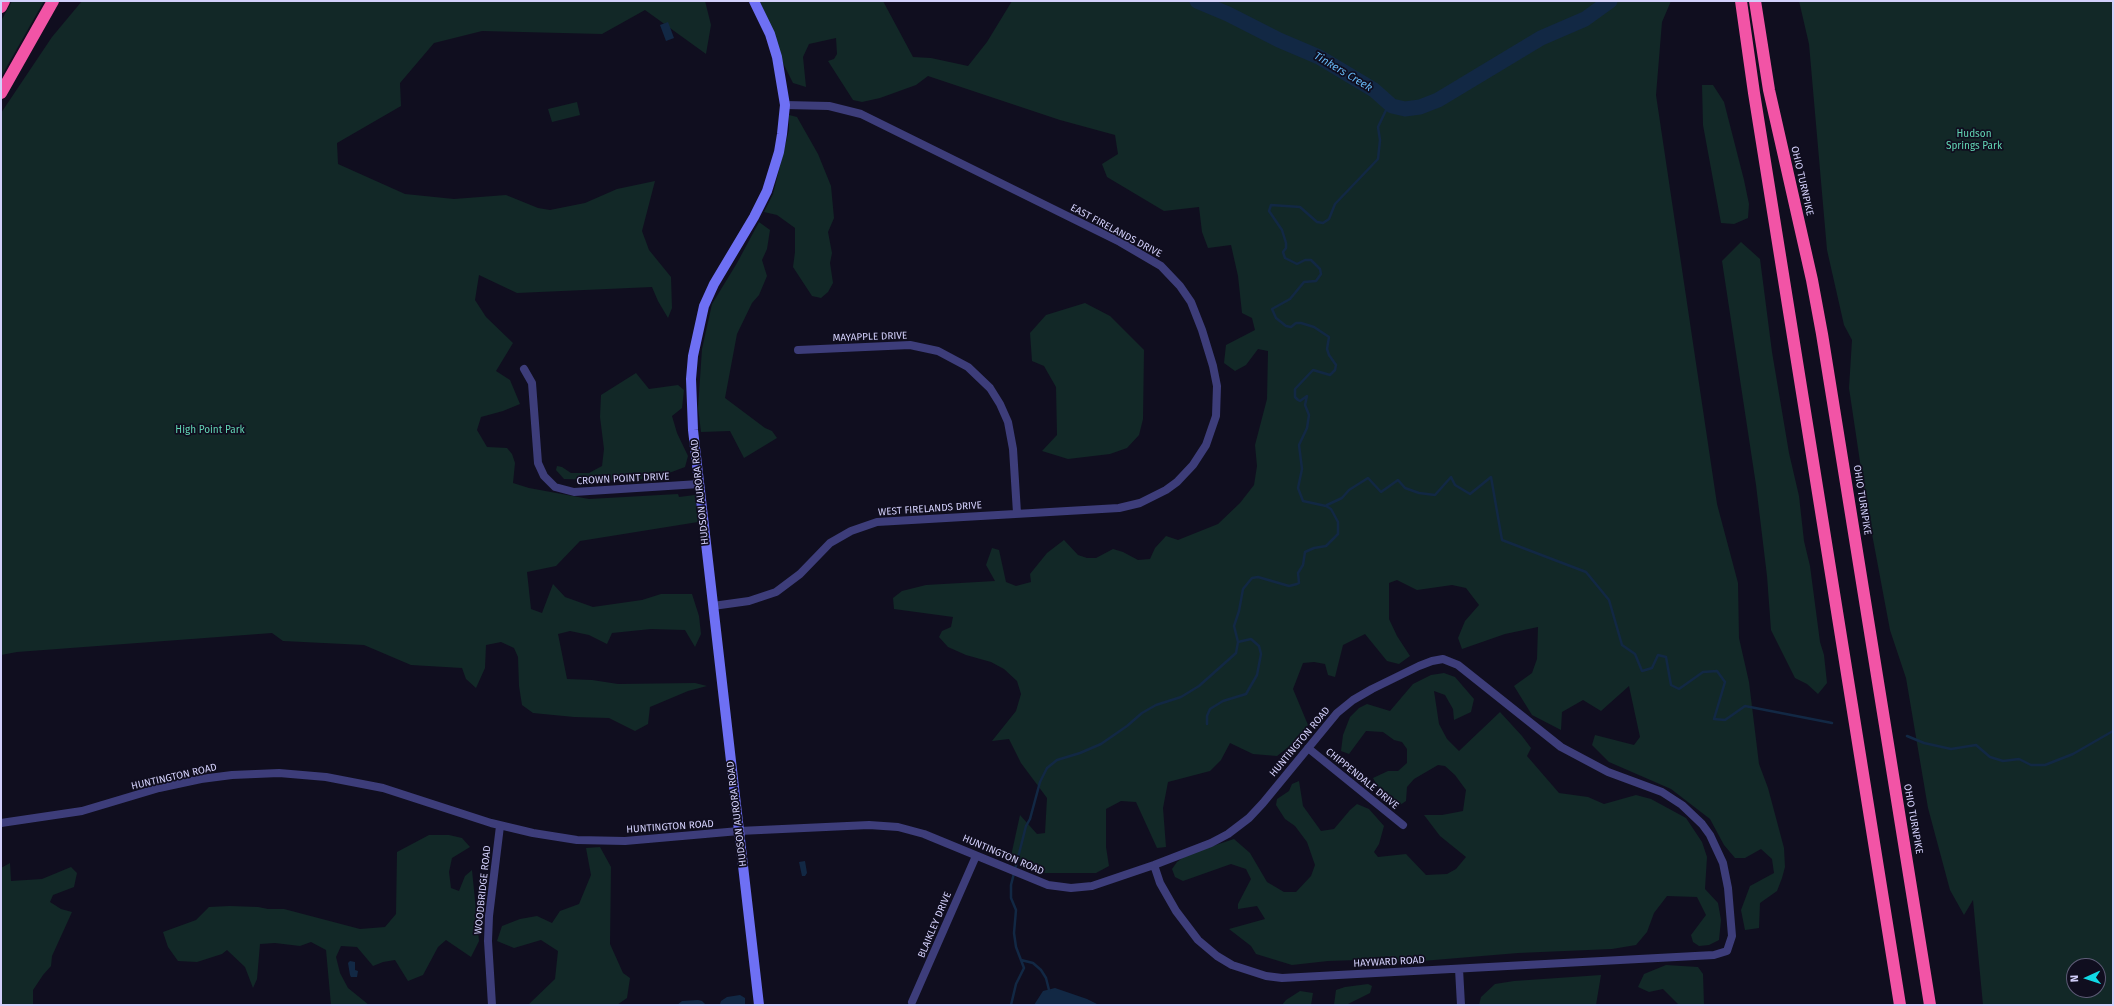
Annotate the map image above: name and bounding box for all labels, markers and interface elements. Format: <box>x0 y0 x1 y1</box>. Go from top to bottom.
water label: Tinkers Creek <box>1311 49 1375 95</box>
park label: Hudson Springs Park <box>1946 128 2002 152</box>
street label: OHIO TURNPIKE <box>1788 145 1816 217</box>
street label: EAST FIRELANDS DRIVE <box>1068 202 1164 260</box>
street label: MAYAPPLE DRIVE <box>832 330 908 344</box>
park label: High Point Park <box>175 424 245 436</box>
street label: HUDSON AURORA ROAD <box>688 439 712 545</box>
street label: OHIO TURNPIKE <box>1851 464 1873 536</box>
street label: CROWN POINT DRIVE <box>576 471 670 487</box>
street label: WEST FIRELANDS DRIVE <box>878 499 982 519</box>
street label: HUNTINGTON ROAD <box>1267 705 1333 779</box>
street label: CHIPPENDALE DRIVE <box>1323 746 1401 812</box>
street label: HUNTINGTON ROAD <box>130 761 218 793</box>
street label: HUDSON AURORA ROAD <box>725 761 749 867</box>
street label: OHIO TURNPIKE <box>1901 783 1925 855</box>
street label: HUNTINGTON ROAD <box>626 818 714 836</box>
street label: HUNTINGTON ROAD <box>960 832 1046 878</box>
street label: WOODBRIDGE ROAD <box>472 845 494 935</box>
street label: BLAIKLEY DRIVE <box>916 890 954 960</box>
street label: HAYWARD ROAD <box>1353 954 1425 970</box>
north arrow <box>2066 958 2106 998</box>
text: N <box>2068 975 2081 983</box>

